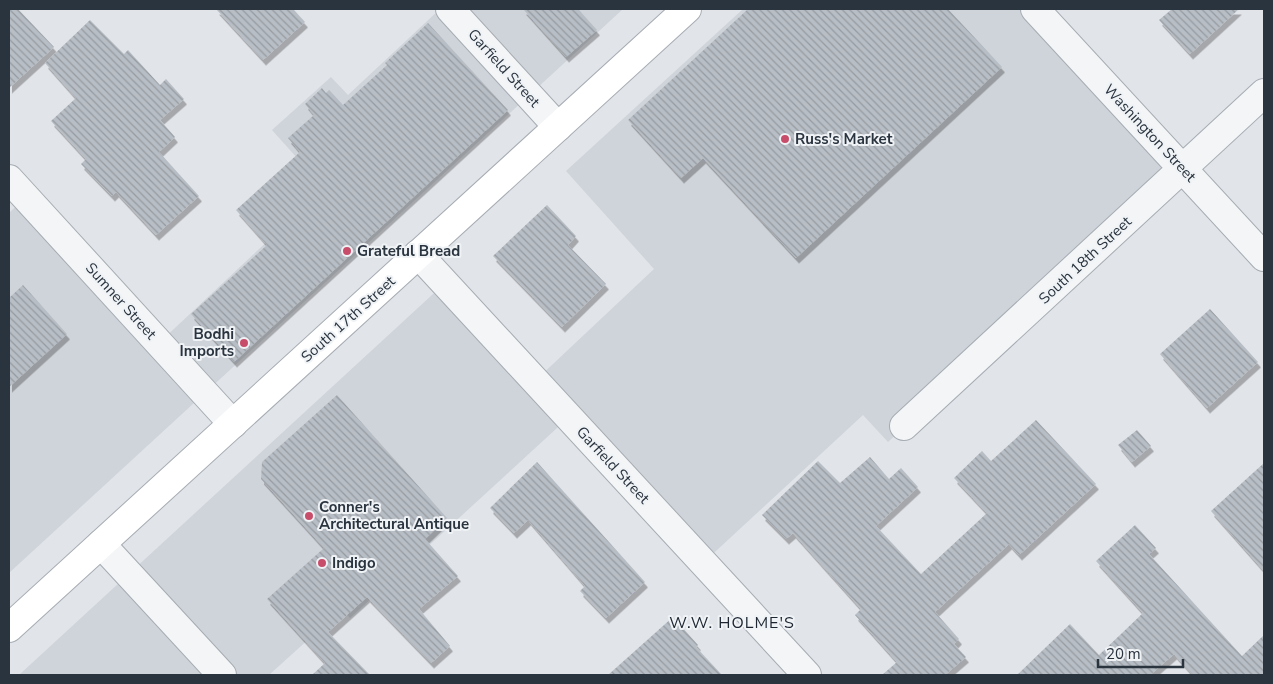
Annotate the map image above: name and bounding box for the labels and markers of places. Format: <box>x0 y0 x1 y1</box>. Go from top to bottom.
place label: Russ's Market <box>795 129 893 149</box>
marker: Russ's Market <box>779 133 791 145</box>
place label: Grateful Bread <box>357 241 460 261</box>
marker: Grateful Bread <box>341 245 353 257</box>
place label: Bodhi Imports <box>180 324 234 361</box>
marker: Bodhi Imports <box>238 337 250 349</box>
place label: Conner's Architectural Antique <box>319 497 469 534</box>
marker: Conner's Architectural Antique <box>303 510 315 522</box>
place label: Indigo <box>332 553 376 573</box>
marker: Indigo <box>316 557 328 569</box>

